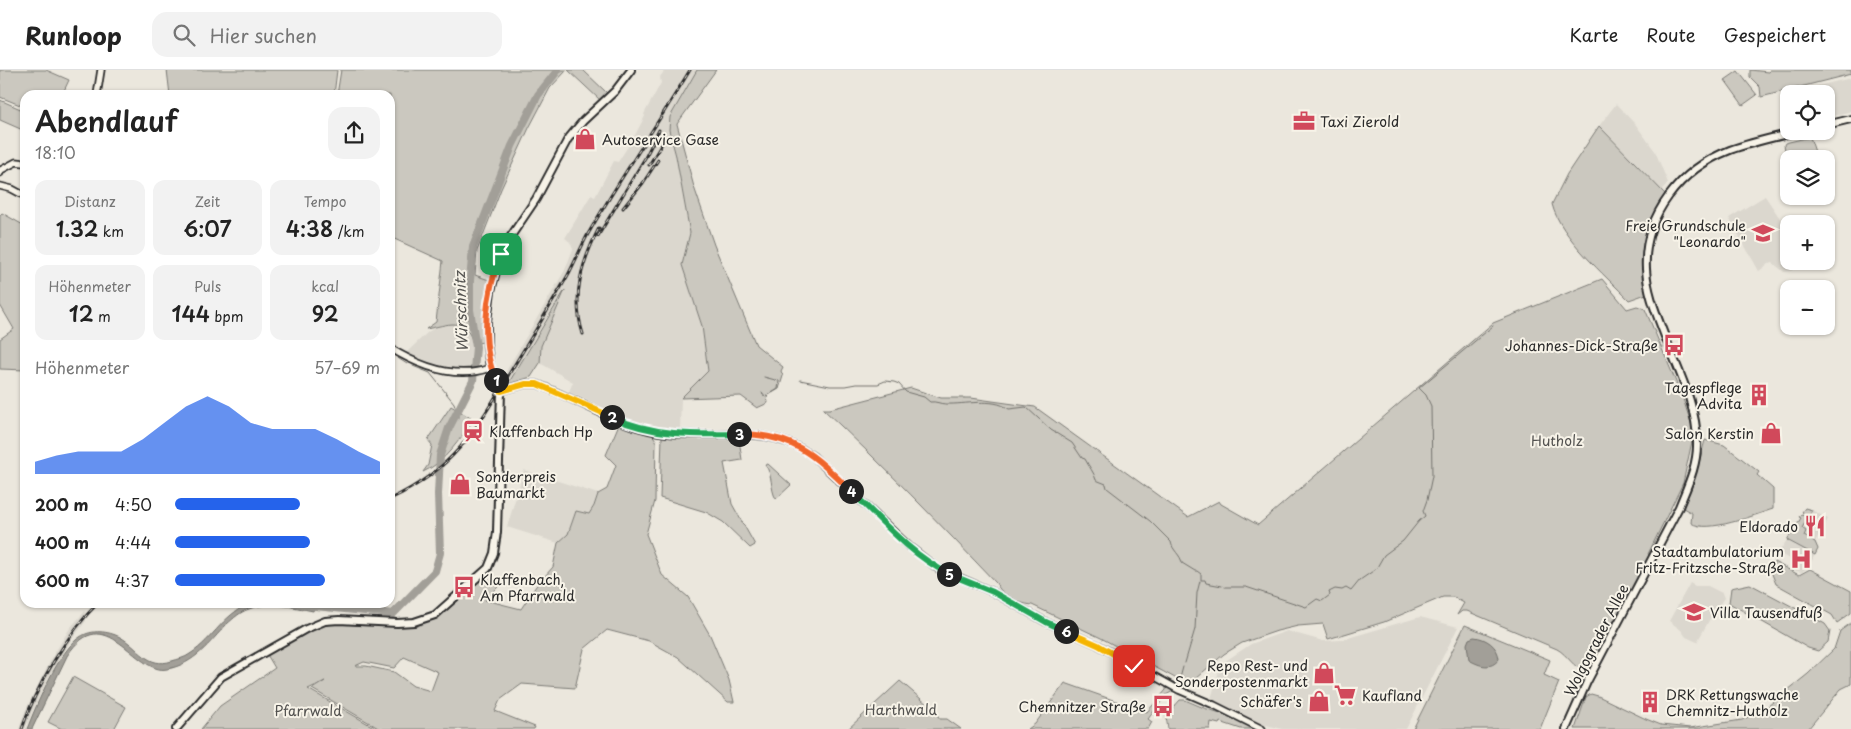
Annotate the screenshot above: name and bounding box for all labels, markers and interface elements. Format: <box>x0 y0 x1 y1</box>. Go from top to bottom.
search box <box>152 12 502 57</box>
text: Runloop <box>25 17 122 53</box>
icon: search <box>170 21 198 49</box>
text: Hier suchen <box>210 21 317 49</box>
text: Karte <box>1570 21 1618 48</box>
text: Route <box>1646 21 1696 48</box>
text: Gespeichert <box>1724 21 1826 48</box>
map controls <box>1780 85 1835 335</box>
button: locate <box>1780 85 1835 140</box>
text: Abendlauf <box>35 99 178 142</box>
button: share <box>328 107 380 159</box>
office icon: Taxi Zierold <box>1291 108 1317 134</box>
place label: Taxi Zierold <box>1320 111 1399 132</box>
shop icon: Autoservice Gase <box>572 126 598 152</box>
place label: Autoservice Gase <box>602 129 719 150</box>
text: 18:10 <box>35 140 76 164</box>
button: layers <box>1780 150 1835 205</box>
text: Distanz <box>64 191 116 212</box>
text: Zeit <box>195 191 220 212</box>
text: Tempo <box>304 191 347 212</box>
text: 1.32 <box>56 212 98 244</box>
text: 6:07 <box>183 212 232 244</box>
text: 4:38 <box>286 212 333 244</box>
place label: Freie Grundschule "Leonardo" <box>1625 215 1746 252</box>
button: + <box>1780 215 1835 270</box>
school or university icon: Freie Grundschule "Leonardo" <box>1750 220 1776 246</box>
text: km <box>98 221 124 242</box>
text: /km <box>333 221 364 242</box>
pin <box>480 233 522 275</box>
icon: arrive <box>487 240 515 268</box>
water label: Würschnitz <box>447 269 473 353</box>
text: Höhenmeter <box>49 276 131 297</box>
text: Puls <box>194 276 221 297</box>
text: kcal <box>311 276 339 297</box>
button: − <box>1780 280 1835 335</box>
text: 12 <box>69 297 93 329</box>
text: 144 <box>172 297 210 329</box>
text: 92 <box>312 297 339 329</box>
text: m <box>93 306 111 327</box>
text: bpm <box>210 306 243 327</box>
bus stop icon: Johannes-Dick-Straße <box>1661 332 1687 358</box>
place label: Johannes-Dick-Straße <box>1505 335 1658 356</box>
text: Höhenmeter <box>35 355 129 379</box>
text: 57–69 m <box>314 355 380 379</box>
pin: 1 <box>484 368 508 392</box>
text: 1 <box>493 370 500 391</box>
place label: Tagespflege Advita <box>1664 377 1742 414</box>
building icon: Tagespflege Advita <box>1746 382 1772 408</box>
pin: 2 <box>600 404 624 430</box>
text: 2 <box>608 407 617 428</box>
station icon: Klaffenbach Hp <box>460 418 486 444</box>
shop icon: Salon Kerstin <box>1758 420 1784 446</box>
place label: Klaffenbach Hp <box>489 421 593 442</box>
pin: 3 <box>726 422 752 446</box>
place label: Salon Kerstin <box>1665 423 1754 444</box>
text: 3 <box>735 424 744 445</box>
park label: Hutholz <box>1531 430 1583 451</box>
place label: Sonderpreis Baumarkt <box>476 466 556 503</box>
shop icon: Sonderpreis Baumarkt <box>447 471 473 497</box>
pin: 4 <box>838 478 864 504</box>
text: 4 <box>847 481 856 502</box>
text: 200 m <box>35 492 89 516</box>
text: 4:50 <box>115 492 152 516</box>
restaurant icon: Eldorado <box>1802 513 1828 539</box>
place label: Eldorado <box>1739 516 1798 537</box>
text: 400 m <box>35 530 89 554</box>
text: 4:44 <box>115 530 151 554</box>
place label: Stadtambulatorium Fritz-Fritzsche-Straße <box>1635 541 1784 578</box>
hospital icon: Stadtambulatorium Fritz-Fritzsche-Straße <box>1788 546 1814 572</box>
pin: 5 <box>936 562 962 586</box>
text: 5 <box>945 564 954 585</box>
text: 600 m <box>35 568 89 592</box>
text: 4:37 <box>115 568 149 592</box>
place label: Klaffenbach, Am Pfarrwald <box>480 569 575 606</box>
bus stop icon: Klaffenbach, Am Pfarrwald <box>451 574 477 600</box>
street label: Wolgograder Allee <box>1559 580 1634 700</box>
school or university icon: Villa Tausendfuß <box>1681 599 1707 625</box>
place label: Villa Tausendfuß <box>1710 602 1823 623</box>
pin: 6 <box>1054 618 1078 644</box>
text: 6 <box>1062 621 1071 642</box>
pin <box>1113 645 1155 687</box>
icon: check <box>1120 652 1148 680</box>
place label: Repo Rest- und Sonderpostenmarkt <box>1175 655 1308 692</box>
shop icon: Repo Rest- und Sonderpostenmarkt <box>1311 660 1337 686</box>
supermarket icon: Kaufland <box>1332 682 1358 708</box>
place label: DRK Rettungswache Chemnitz-Hutholz <box>1666 684 1799 721</box>
place label: Kaufland <box>1362 685 1423 706</box>
shop icon: Schäfer's <box>1306 688 1332 714</box>
building icon: DRK Rettungswache Chemnitz-Hutholz <box>1637 689 1663 715</box>
place label: Schäfer's <box>1240 691 1302 712</box>
bus stop icon: Chemnitzer Straße <box>1150 693 1176 719</box>
place label: Chemnitzer Straße <box>1019 696 1146 717</box>
park label: Harthwald <box>865 699 938 720</box>
park label: Pfarrwald <box>274 700 342 721</box>

